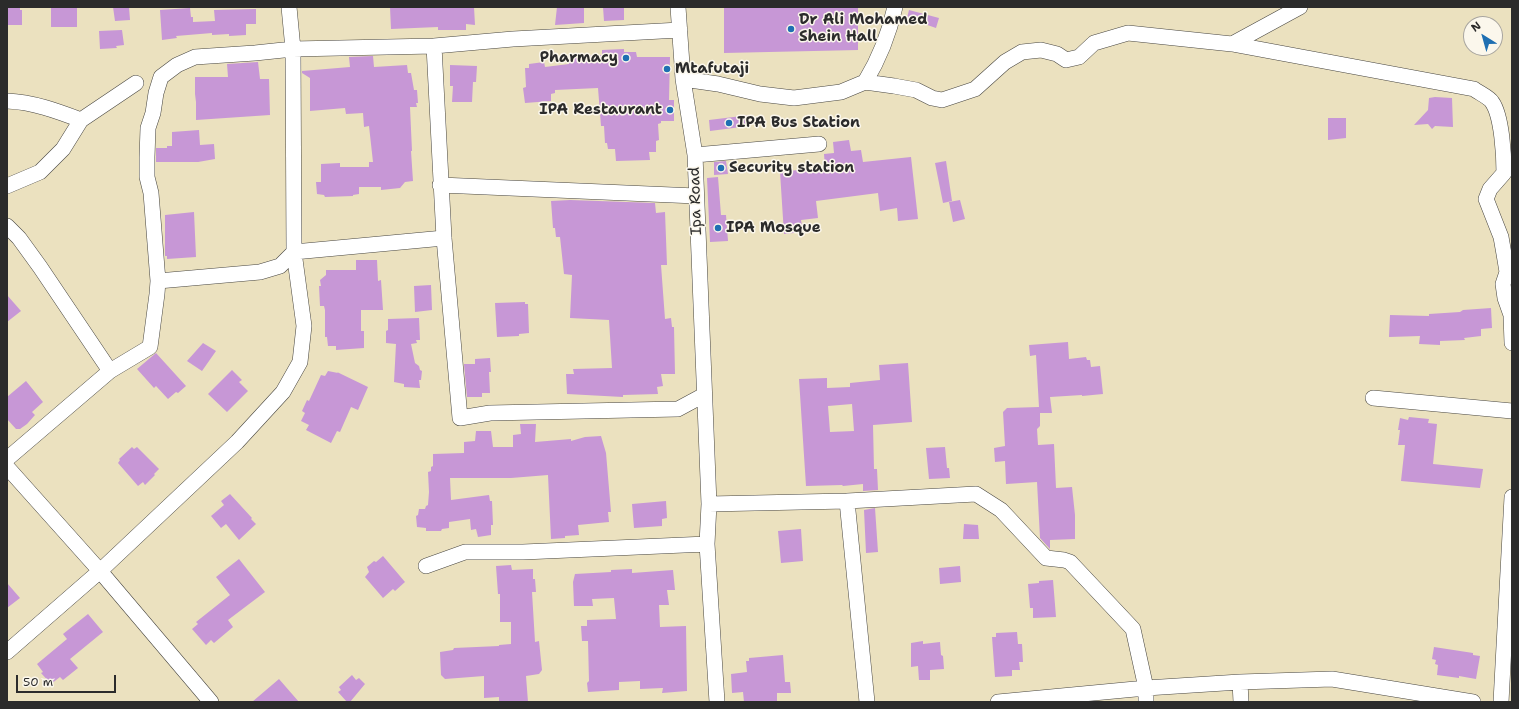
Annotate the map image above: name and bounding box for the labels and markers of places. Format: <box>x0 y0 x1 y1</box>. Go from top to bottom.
place label: Dr Ali Mohamed Shein Hall <box>799 11 927 46</box>
marker: Dr Ali Mohamed Shein Hall <box>786 24 796 34</box>
place label: Pharmacy <box>540 49 618 67</box>
marker: Pharmacy <box>621 53 631 63</box>
place label: Mtafutaji <box>675 60 749 78</box>
marker: Mtafutaji <box>662 64 672 74</box>
place label: IPA Restaurant <box>539 101 662 119</box>
marker: IPA Restaurant <box>665 105 675 115</box>
place label: IPA Bus Station <box>737 114 860 132</box>
marker: IPA Bus Station <box>724 118 734 128</box>
place label: Security station <box>729 159 854 177</box>
marker: Security station <box>716 163 726 173</box>
place label: IPA Mosque <box>726 219 821 237</box>
marker: IPA Mosque <box>713 223 723 233</box>

